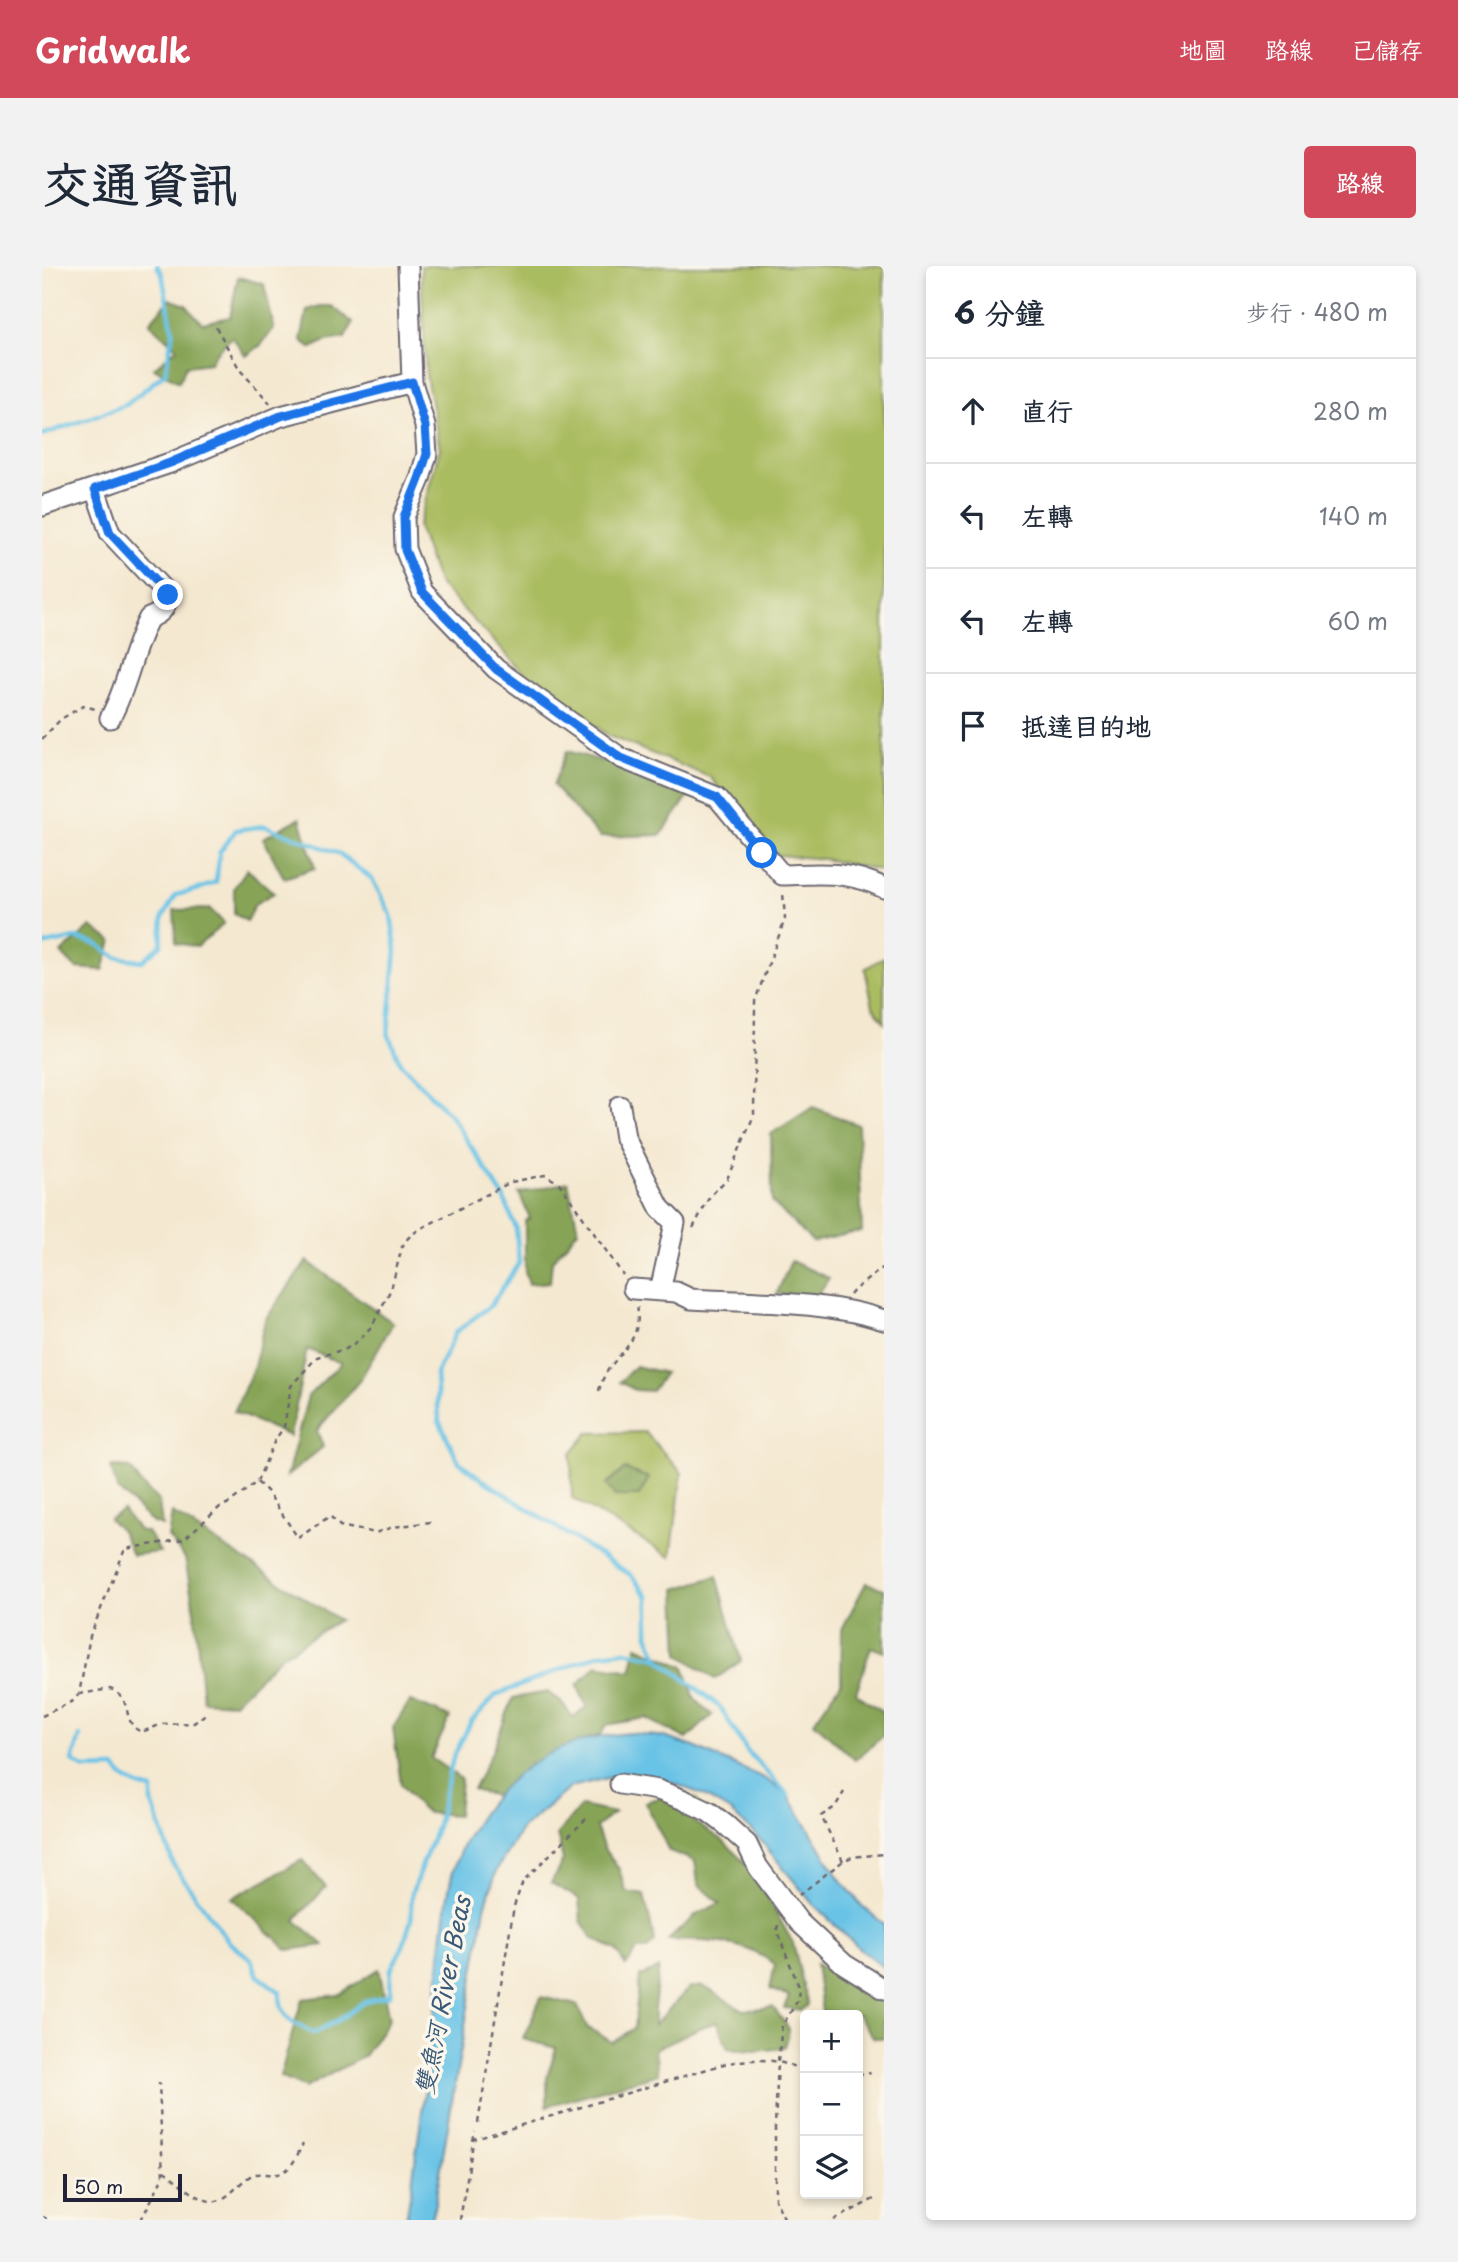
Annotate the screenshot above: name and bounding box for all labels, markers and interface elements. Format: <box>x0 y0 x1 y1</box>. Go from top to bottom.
text: Gridwalk <box>35 24 191 74</box>
text: 地圖 <box>1179 31 1227 67</box>
text: 路線 <box>1265 31 1313 67</box>
text: 已儲存 <box>1351 31 1423 67</box>
text: 交通資訊 <box>42 145 238 219</box>
button: 路線 <box>1304 146 1416 218</box>
text: 6 分鐘 <box>954 289 1045 334</box>
text: 步行 · 480 m <box>1247 294 1388 329</box>
text: 直行 <box>1021 391 1073 430</box>
icon: ahead <box>954 392 992 430</box>
text: 280 m <box>1313 393 1388 428</box>
text: 左轉 <box>1021 496 1073 535</box>
icon: left <box>954 497 992 535</box>
text: 140 m <box>1319 498 1388 533</box>
route end <box>152 579 183 610</box>
text: 左轉 <box>1021 601 1073 640</box>
icon: left <box>954 602 992 640</box>
text: 60 m <box>1328 603 1388 638</box>
text: 抵達目的地 <box>1021 706 1151 745</box>
icon: arrive <box>954 707 992 745</box>
route start <box>746 837 777 868</box>
water label: 雙魚河 River Beas <box>405 1891 479 2097</box>
map controls <box>800 2010 863 2199</box>
button: + <box>800 2010 863 2073</box>
button: − <box>800 2073 863 2136</box>
button: layers <box>800 2136 863 2199</box>
scale bar <box>63 2171 182 2203</box>
text: 50 m <box>74 2172 123 2200</box>

